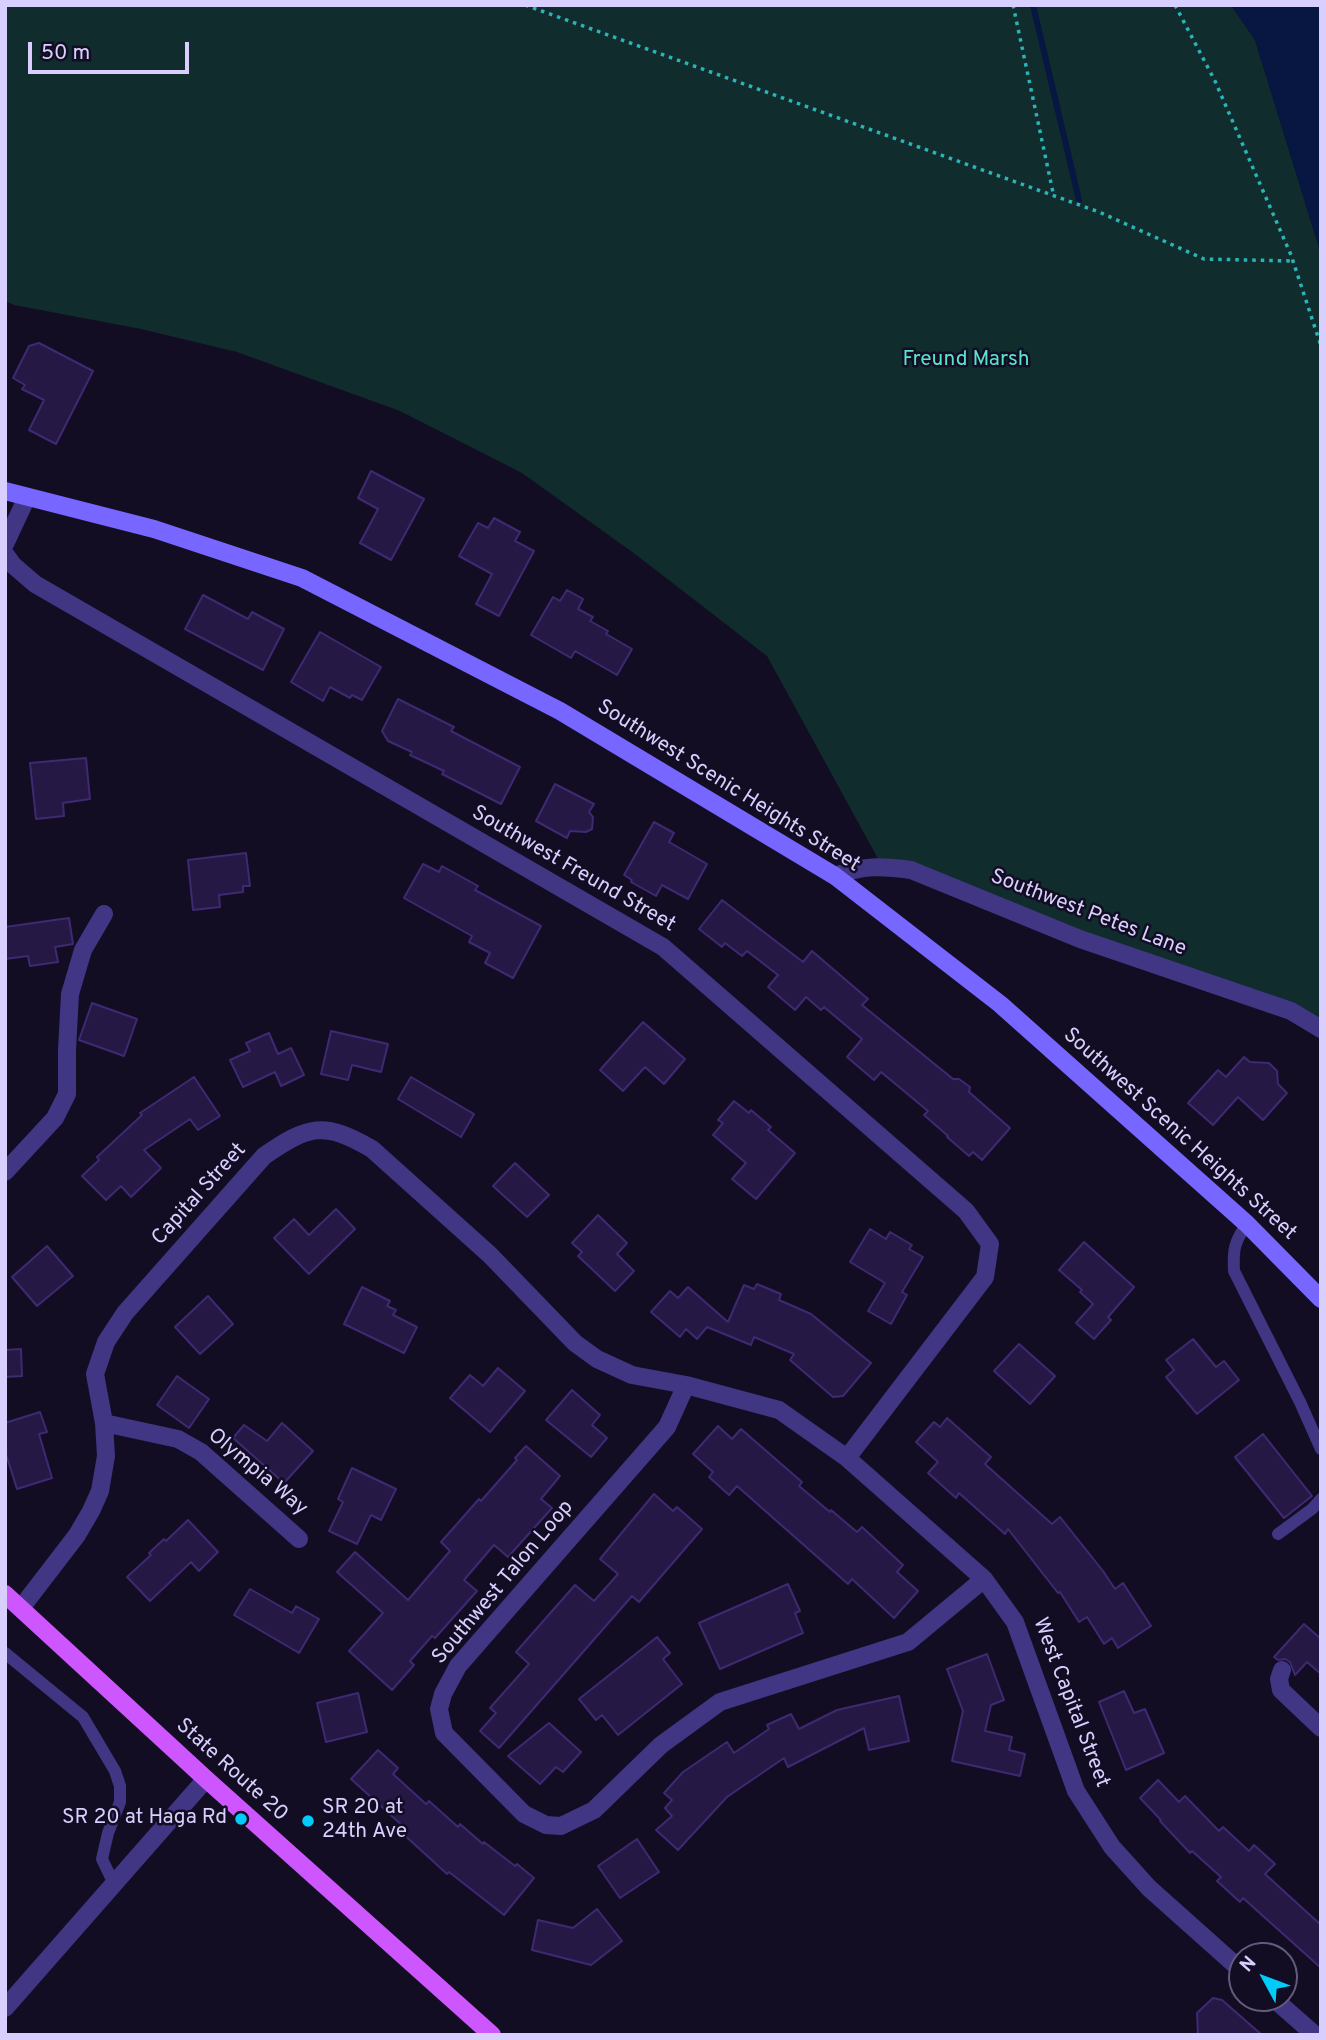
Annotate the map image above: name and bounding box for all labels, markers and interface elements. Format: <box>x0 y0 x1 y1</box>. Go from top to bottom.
scale bar <box>32 28 192 72</box>
text: 50 m <box>41 40 90 67</box>
park label: Freund Marsh <box>902 348 1030 374</box>
street label: Southwest Scenic Heights Street <box>592 695 864 879</box>
street label: Southwest Freund Street <box>467 801 679 939</box>
street label: Southwest Petes Lane <box>987 865 1189 963</box>
street label: Southwest Scenic Heights Street <box>1057 1023 1301 1247</box>
street label: Capital Street <box>147 1139 253 1251</box>
street label: Olympia Way <box>202 1424 312 1522</box>
street label: Southwest Talon Loop <box>428 1496 580 1670</box>
street label: West Capital Street <box>1026 1614 1114 1792</box>
street label: State Route 20 <box>170 1714 292 1828</box>
place label: SR 20 at 24th Ave <box>322 1796 407 1846</box>
place label: SR 20 at Haga Rd <box>62 1806 227 1832</box>
marker: SR 20 at Haga Rd <box>233 1811 249 1827</box>
marker: SR 20 at 24th Ave <box>300 1813 316 1829</box>
north arrow <box>1228 1942 1298 2012</box>
text: N <box>1235 1952 1262 1978</box>

